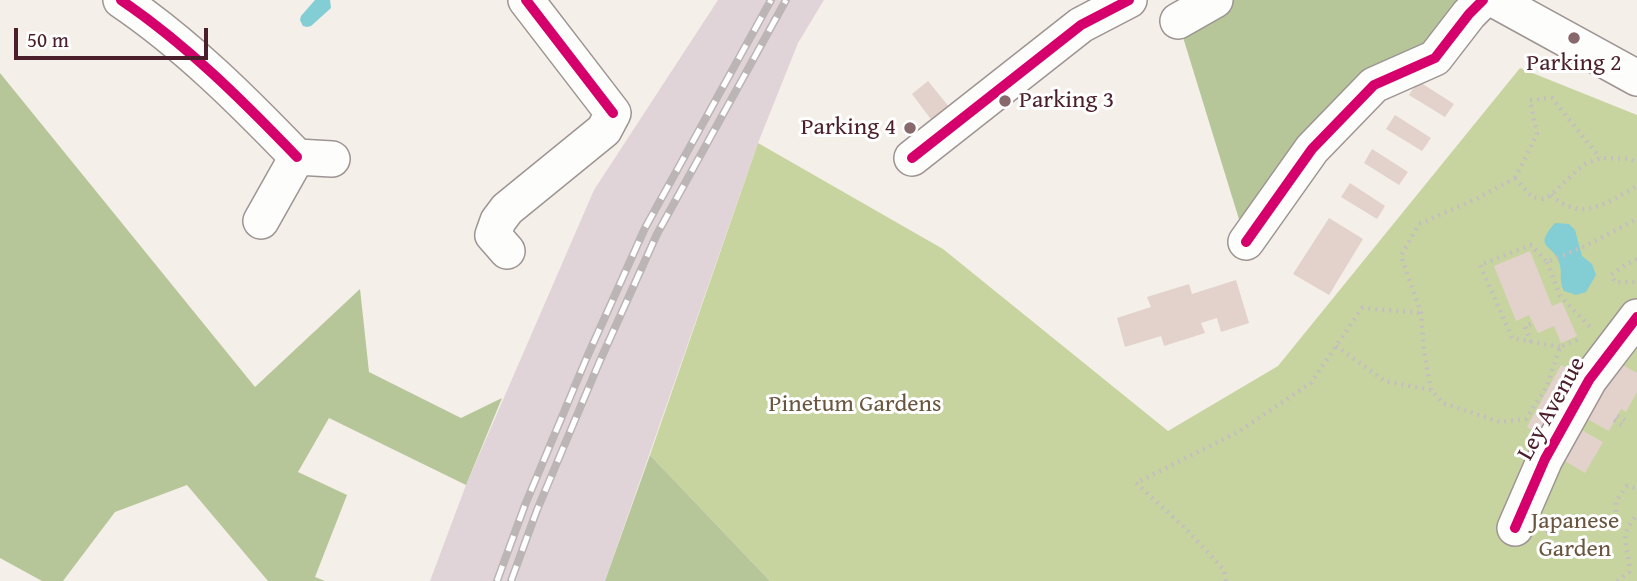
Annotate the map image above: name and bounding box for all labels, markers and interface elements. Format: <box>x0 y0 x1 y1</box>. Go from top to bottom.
scale bar <box>18 14 212 58</box>
text: 50 m <box>27 24 69 55</box>
marker: Parking 2 <box>1566 30 1582 46</box>
place label: Parking 2 <box>1526 50 1622 78</box>
place label: Parking 3 <box>1019 87 1114 115</box>
marker: Parking 3 <box>997 93 1013 109</box>
place label: Parking 4 <box>801 114 896 142</box>
marker: Parking 4 <box>902 120 918 136</box>
street label: Ley Avenue <box>1512 352 1592 466</box>
park label: Pinetum Gardens <box>769 391 941 419</box>
park label: Japanese Garden <box>1531 508 1619 564</box>

